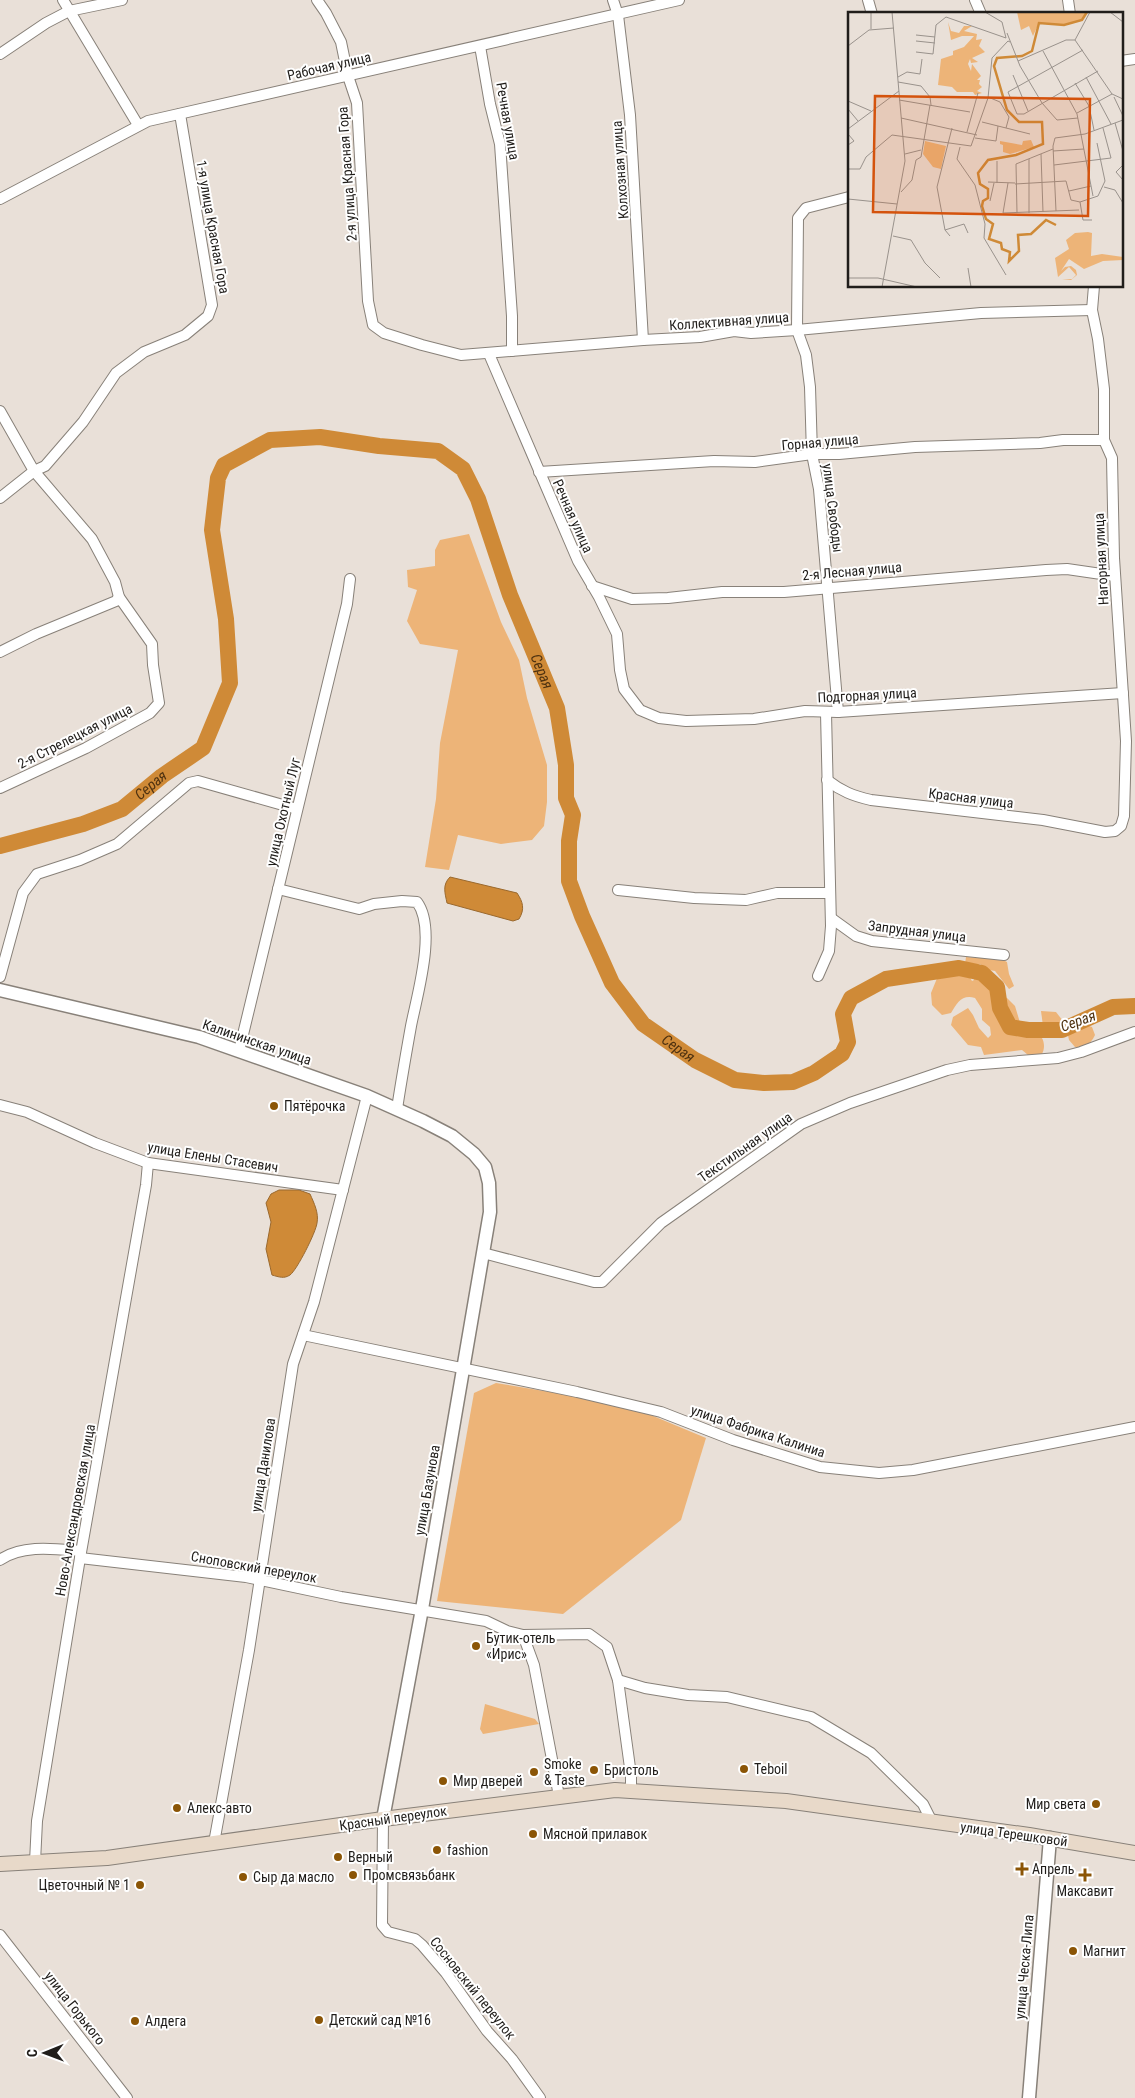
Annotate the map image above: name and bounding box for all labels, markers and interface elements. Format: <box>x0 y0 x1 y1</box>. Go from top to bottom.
inset map <box>848 12 1122 288</box>
street label: Рабочая улица <box>286 49 372 83</box>
street label: Речная улица <box>493 81 523 161</box>
street label: 2-я улица Красная Гора <box>334 106 360 242</box>
street label: Колхозная улица <box>609 120 631 220</box>
street label: 1-я улица Красная Гора <box>193 159 233 295</box>
street label: Коллективная улица <box>669 309 789 333</box>
street label: Горная улица <box>781 431 859 453</box>
street label: улица Свободы <box>820 463 846 553</box>
street label: Речная улица <box>550 477 596 555</box>
street label: Нагорная улица <box>1091 513 1111 605</box>
street label: 2-я Лесная улица <box>802 559 902 583</box>
water label: Серая <box>526 651 557 692</box>
street label: Подгорная улица <box>817 684 917 706</box>
street label: 2-я Стрелецкая улица <box>15 700 135 772</box>
street label: улица Охотный Луг <box>263 756 303 868</box>
water label: Серая <box>131 767 170 804</box>
street label: Красная улица <box>928 785 1014 811</box>
street label: Запрудная улица <box>867 917 967 945</box>
water label: Серая <box>1058 1006 1098 1036</box>
street label: Калининская улица <box>201 1016 313 1068</box>
water label: Серая <box>658 1031 698 1066</box>
place label: Пятёрочка <box>284 1098 346 1114</box>
marker: Пятёрочка <box>268 1100 280 1112</box>
street label: Текстильная улица <box>695 1109 795 1185</box>
street label: улица Елены Стасевич <box>147 1139 279 1175</box>
street label: улица Фабрика Калиниа <box>689 1402 827 1460</box>
street label: улица Данилова <box>248 1417 278 1513</box>
street label: Ново-Александровская улица <box>52 1423 98 1597</box>
street label: улица Базунова <box>411 1444 443 1536</box>
street label: Сноповский переулок <box>190 1548 318 1586</box>
place label: Бутик-отель «Ирис» <box>486 1630 556 1662</box>
marker: Бутик-отель «Ирис» <box>470 1640 482 1652</box>
place label: Smoke & Taste <box>544 1756 585 1788</box>
place label: Teboil <box>754 1761 788 1777</box>
place label: Бристоль <box>604 1762 659 1778</box>
marker: Teboil <box>738 1763 750 1775</box>
marker: Бристоль <box>588 1764 600 1776</box>
marker: Smoke & Taste <box>528 1766 540 1778</box>
place label: Мир дверей <box>453 1773 523 1789</box>
marker: Мир дверей <box>437 1775 449 1787</box>
place label: Мир света <box>1026 1796 1086 1812</box>
marker: Мир света <box>1090 1798 1102 1810</box>
place label: Алекс-авто <box>187 1800 252 1816</box>
marker: Алекс-авто <box>171 1802 183 1814</box>
street label: Красный переулок <box>338 1803 448 1833</box>
street label: улица Терешковой <box>959 1819 1069 1849</box>
place label: Мясной прилавок <box>543 1826 647 1842</box>
marker: Мясной прилавок <box>527 1828 539 1840</box>
place label: fashion <box>447 1842 488 1858</box>
marker: fashion <box>431 1844 443 1856</box>
place label: Верный <box>348 1849 393 1865</box>
marker: Верный <box>332 1851 344 1863</box>
place label: Апрель <box>1032 1861 1075 1877</box>
marker: Апрель <box>1016 1863 1028 1875</box>
place label: Промсвязьбанк <box>363 1867 456 1883</box>
place label: Сыр да масло <box>253 1869 334 1885</box>
marker: Промсвязьбанк <box>347 1869 359 1881</box>
marker: Максавит <box>1079 1869 1091 1881</box>
marker: Сыр да масло <box>237 1871 249 1883</box>
place label: Цветочный № 1 <box>39 1877 130 1893</box>
marker: Цветочный № 1 <box>134 1879 146 1891</box>
place label: Максавит <box>1056 1883 1114 1899</box>
street label: улица Ческа-Липа <box>1011 1914 1037 2020</box>
street label: Сосновский переулок <box>427 1934 519 2043</box>
place label: Магнит <box>1083 1943 1126 1959</box>
marker: Магнит <box>1067 1945 1079 1957</box>
street label: улица Горького <box>41 1968 109 2048</box>
place label: Детский сад №16 <box>329 2012 431 2028</box>
place label: Алдега <box>145 2013 186 2029</box>
marker: Детский сад №16 <box>313 2014 325 2026</box>
marker: Алдега <box>129 2015 141 2027</box>
north arrow <box>20 2028 70 2078</box>
text: С <box>24 2049 40 2057</box>

